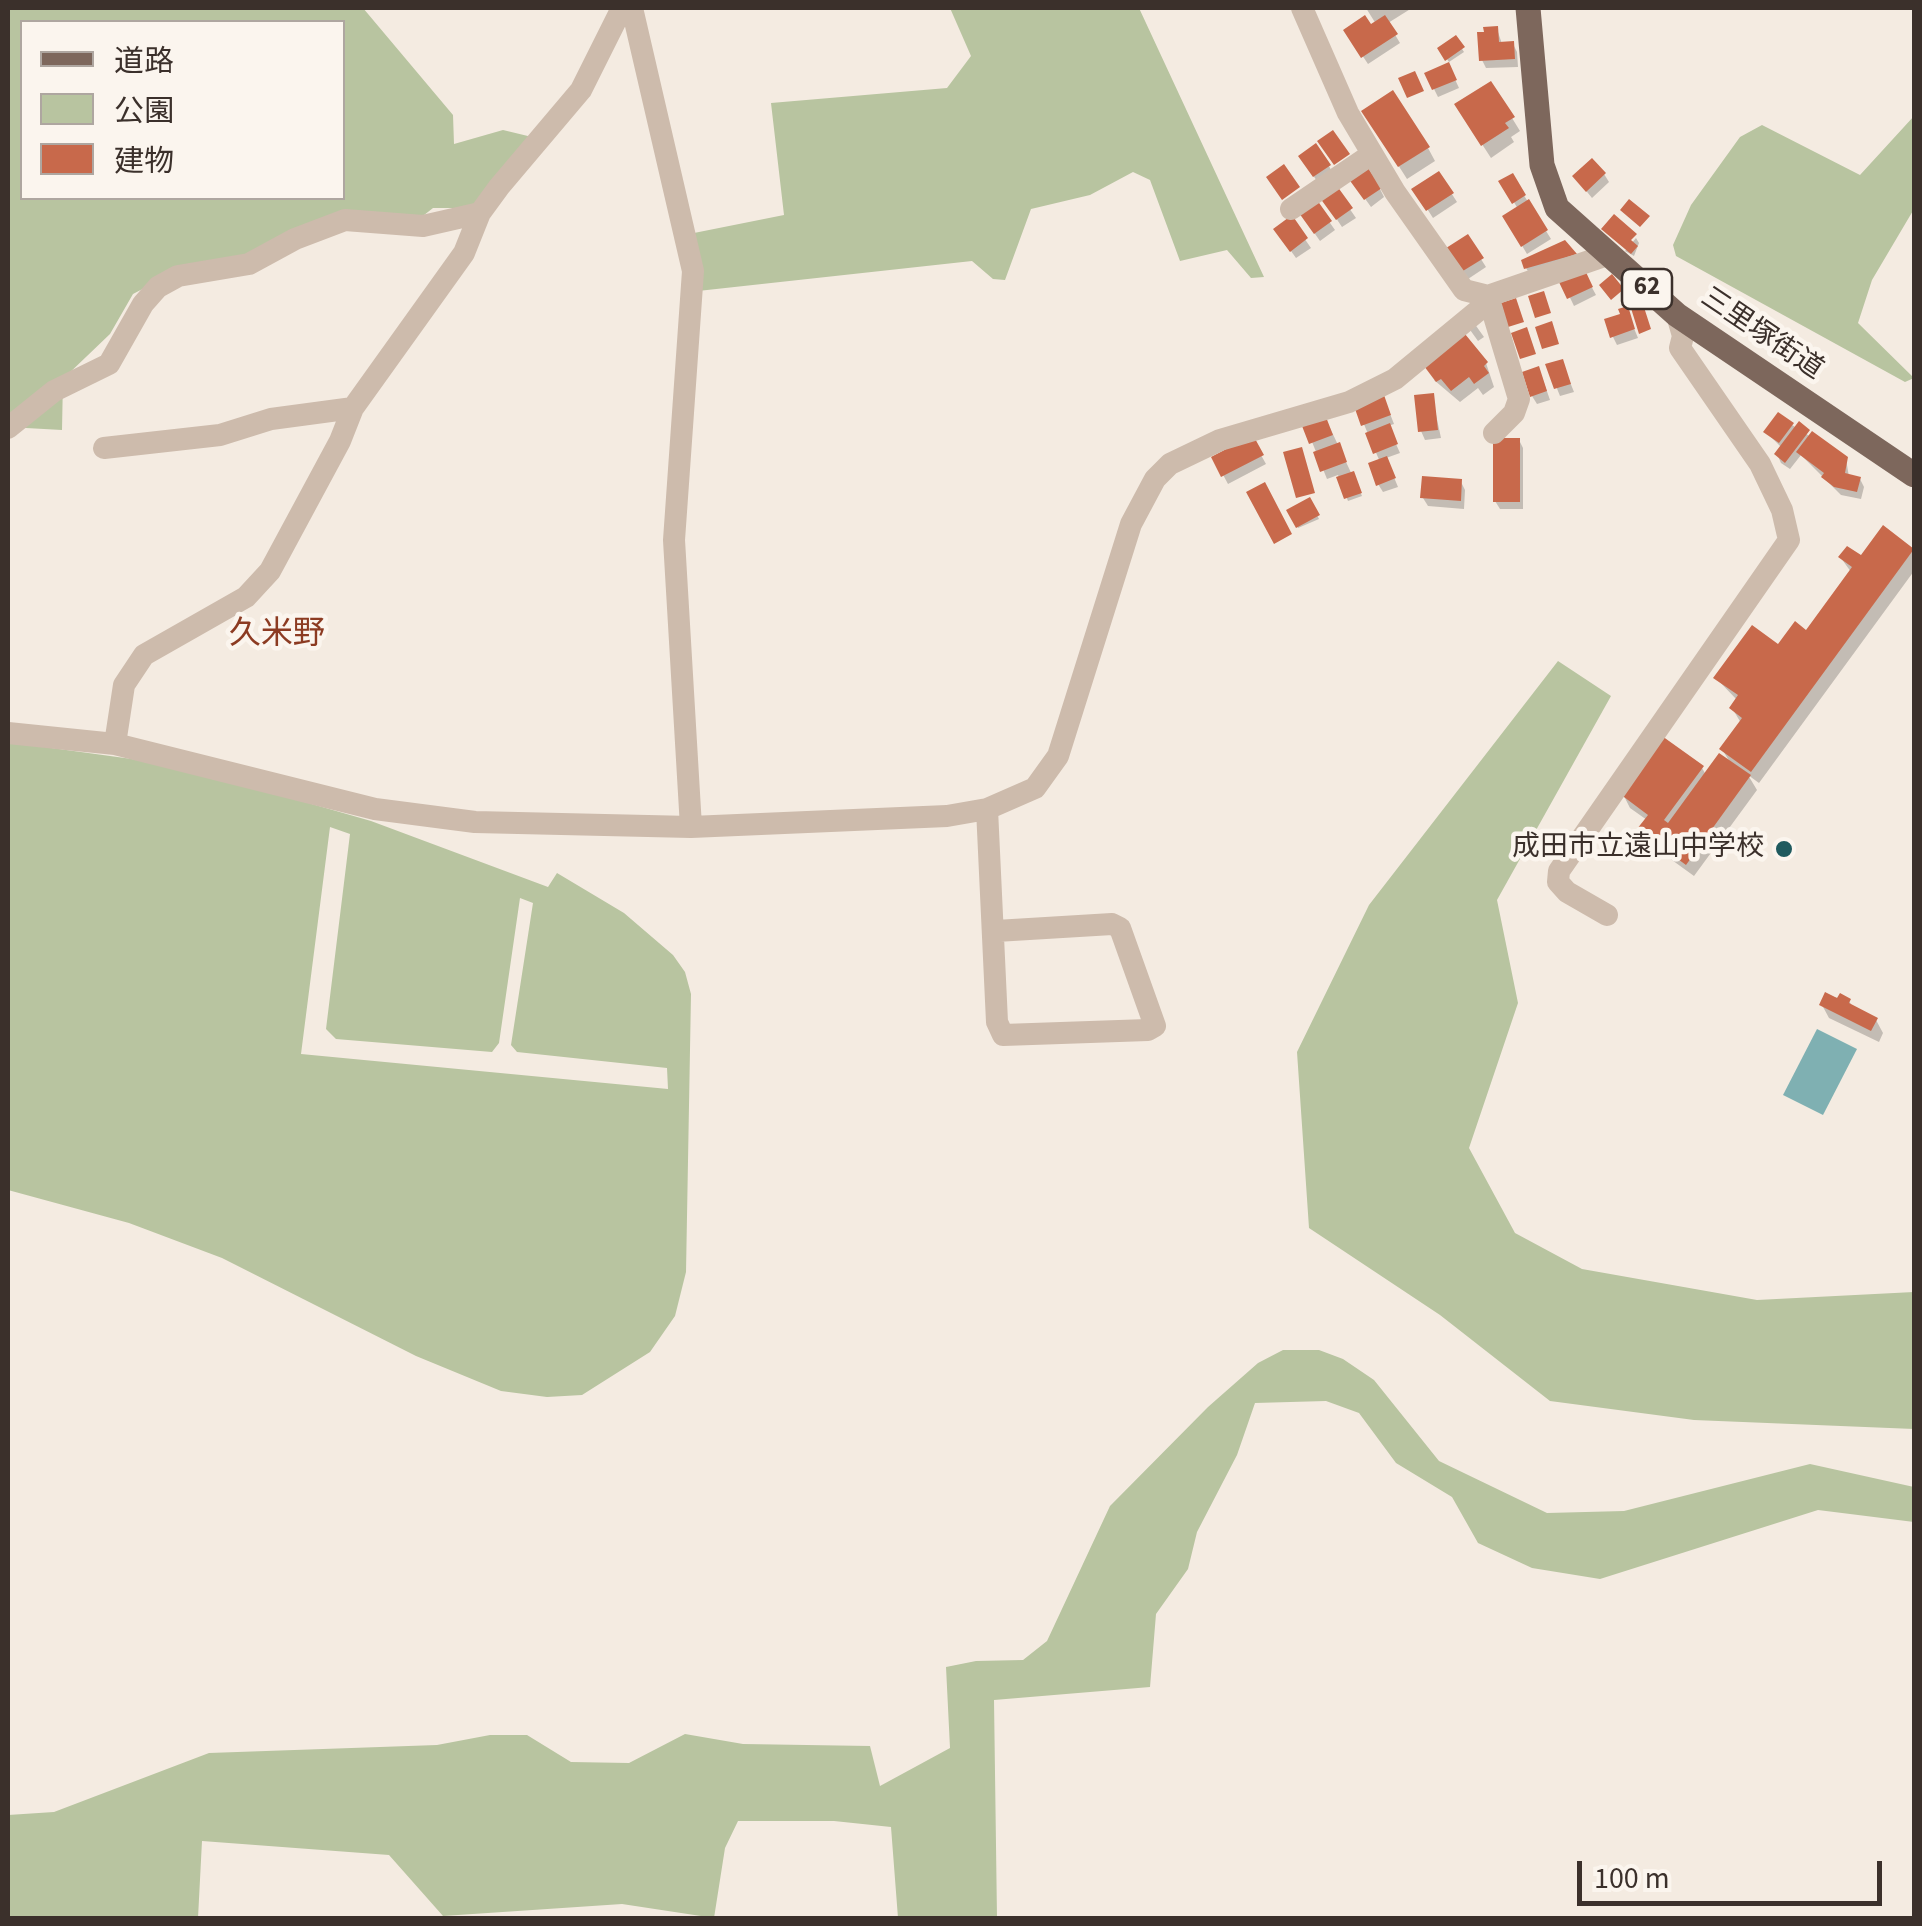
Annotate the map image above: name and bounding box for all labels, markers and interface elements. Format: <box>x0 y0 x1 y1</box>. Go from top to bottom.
legend <box>20 20 345 200</box>
text: 道路 <box>114 40 174 83</box>
text: 公園 <box>114 90 174 133</box>
text: 建物 <box>114 140 174 183</box>
road number: 62 <box>1622 269 1672 309</box>
street label: 三里塚街道 <box>1694 282 1828 388</box>
district label: 久米野 <box>229 617 325 655</box>
place label: 成田市立遠山中学校 <box>1512 832 1764 866</box>
marker: 成田市立遠山中学校 <box>1773 838 1795 860</box>
scale bar <box>1582 1841 1887 1903</box>
text: 100 m <box>1594 1857 1670 1900</box>

